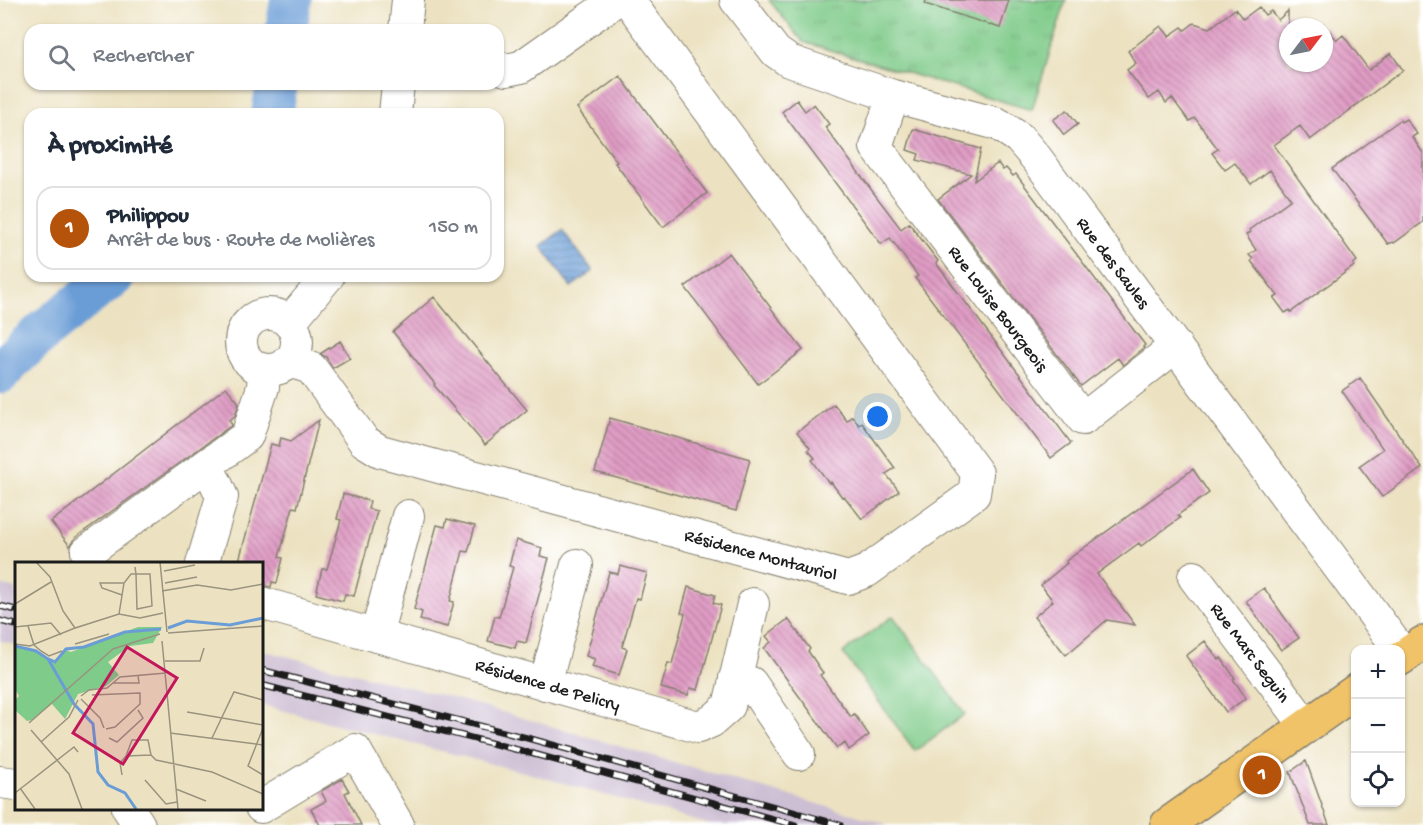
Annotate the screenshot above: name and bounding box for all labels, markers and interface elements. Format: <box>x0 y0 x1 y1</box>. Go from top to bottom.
north arrow <box>1279 18 1333 72</box>
search box <box>24 24 504 90</box>
icon: search <box>45 41 78 74</box>
text: Rechercher <box>93 44 193 70</box>
text: À proximité <box>48 132 172 163</box>
text: Philippou <box>107 204 189 230</box>
street label: Rue des Saules <box>1071 214 1154 314</box>
text: 1 <box>65 217 74 240</box>
text: 150 m <box>429 217 478 240</box>
text: Arrêt de bus · Route de Molières <box>107 230 374 253</box>
street label: Rue Louise Bourgeois <box>943 242 1052 378</box>
your location <box>863 402 892 431</box>
street label: Résidence Montauriol <box>682 526 839 587</box>
inset map <box>15 562 262 810</box>
street label: Rue Marc Seguin <box>1205 599 1294 708</box>
map controls <box>1351 645 1405 807</box>
button: + <box>1351 645 1405 699</box>
street label: Résidence de Pelicry <box>472 656 622 717</box>
button: − <box>1351 699 1405 753</box>
pin: 1 <box>1242 752 1282 798</box>
button: locate <box>1351 753 1405 807</box>

